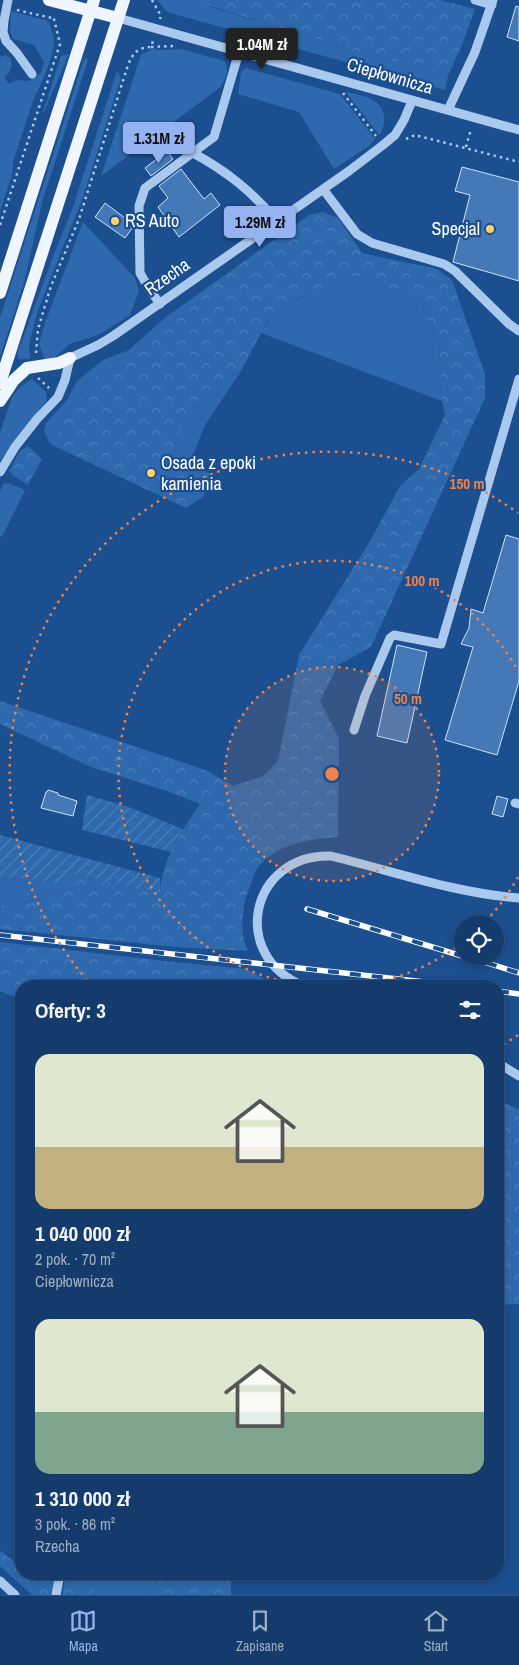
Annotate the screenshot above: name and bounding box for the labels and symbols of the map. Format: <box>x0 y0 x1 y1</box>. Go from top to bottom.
pin: 1.04M zł <box>210 28 314 70</box>
street label: Ciepłownicza <box>344 51 436 100</box>
pin: 1.31M zł <box>107 121 211 164</box>
pin: 1.29M zł <box>208 206 312 248</box>
place label: RS Auto <box>125 208 179 233</box>
marker: RS Auto <box>109 215 121 227</box>
place label: Specjal <box>432 216 480 241</box>
marker: Specjal <box>484 223 496 235</box>
street label: Rzecha <box>139 252 194 301</box>
place label: Osada z epoki kamienia <box>161 450 256 496</box>
marker: Osada z epoki kamienia <box>145 467 157 479</box>
text: 150 m <box>450 473 484 494</box>
text: 100 m <box>405 570 439 591</box>
text: 50 m <box>394 688 422 709</box>
centre of rings <box>323 765 341 783</box>

